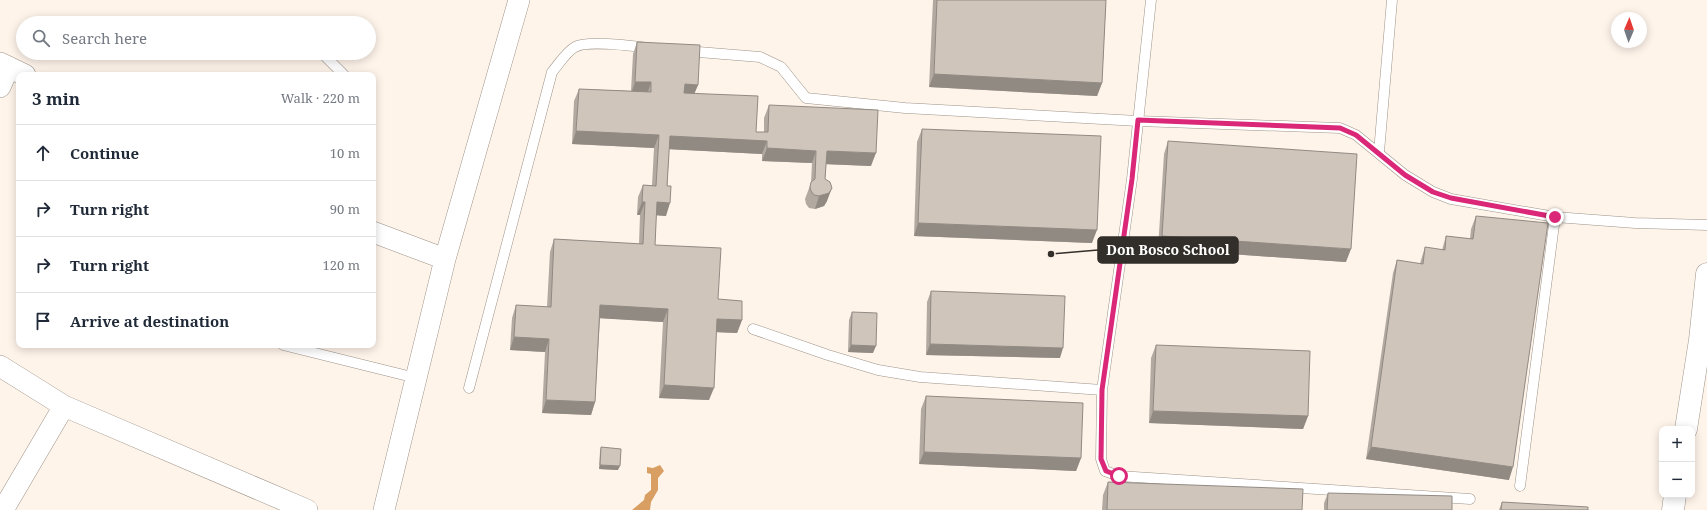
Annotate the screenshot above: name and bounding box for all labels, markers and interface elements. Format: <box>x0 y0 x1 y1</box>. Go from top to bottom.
north arrow <box>1611 12 1647 48</box>
search box <box>16 16 376 60</box>
icon: search <box>30 27 52 49</box>
text: Search here <box>62 28 147 48</box>
text: 3 min <box>32 87 80 110</box>
text: Walk · 220 m <box>281 89 360 107</box>
icon: ahead <box>32 142 54 164</box>
text: Continue <box>70 143 139 163</box>
text: 10 m <box>330 144 360 162</box>
icon: right <box>32 198 54 220</box>
text: Turn right <box>70 199 149 219</box>
text: 90 m <box>330 200 360 218</box>
route end <box>1546 208 1564 226</box>
callout: Don Bosco School <box>1098 237 1238 263</box>
text: Don Bosco School <box>1106 240 1230 259</box>
icon: right <box>32 254 54 276</box>
text: Turn right <box>70 255 149 275</box>
text: 120 m <box>323 256 360 274</box>
icon: arrive <box>32 310 54 332</box>
text: Arrive at destination <box>70 311 229 331</box>
map controls <box>1659 426 1695 498</box>
button: + <box>1659 426 1695 462</box>
button: − <box>1659 462 1695 498</box>
route start <box>1110 467 1128 485</box>

